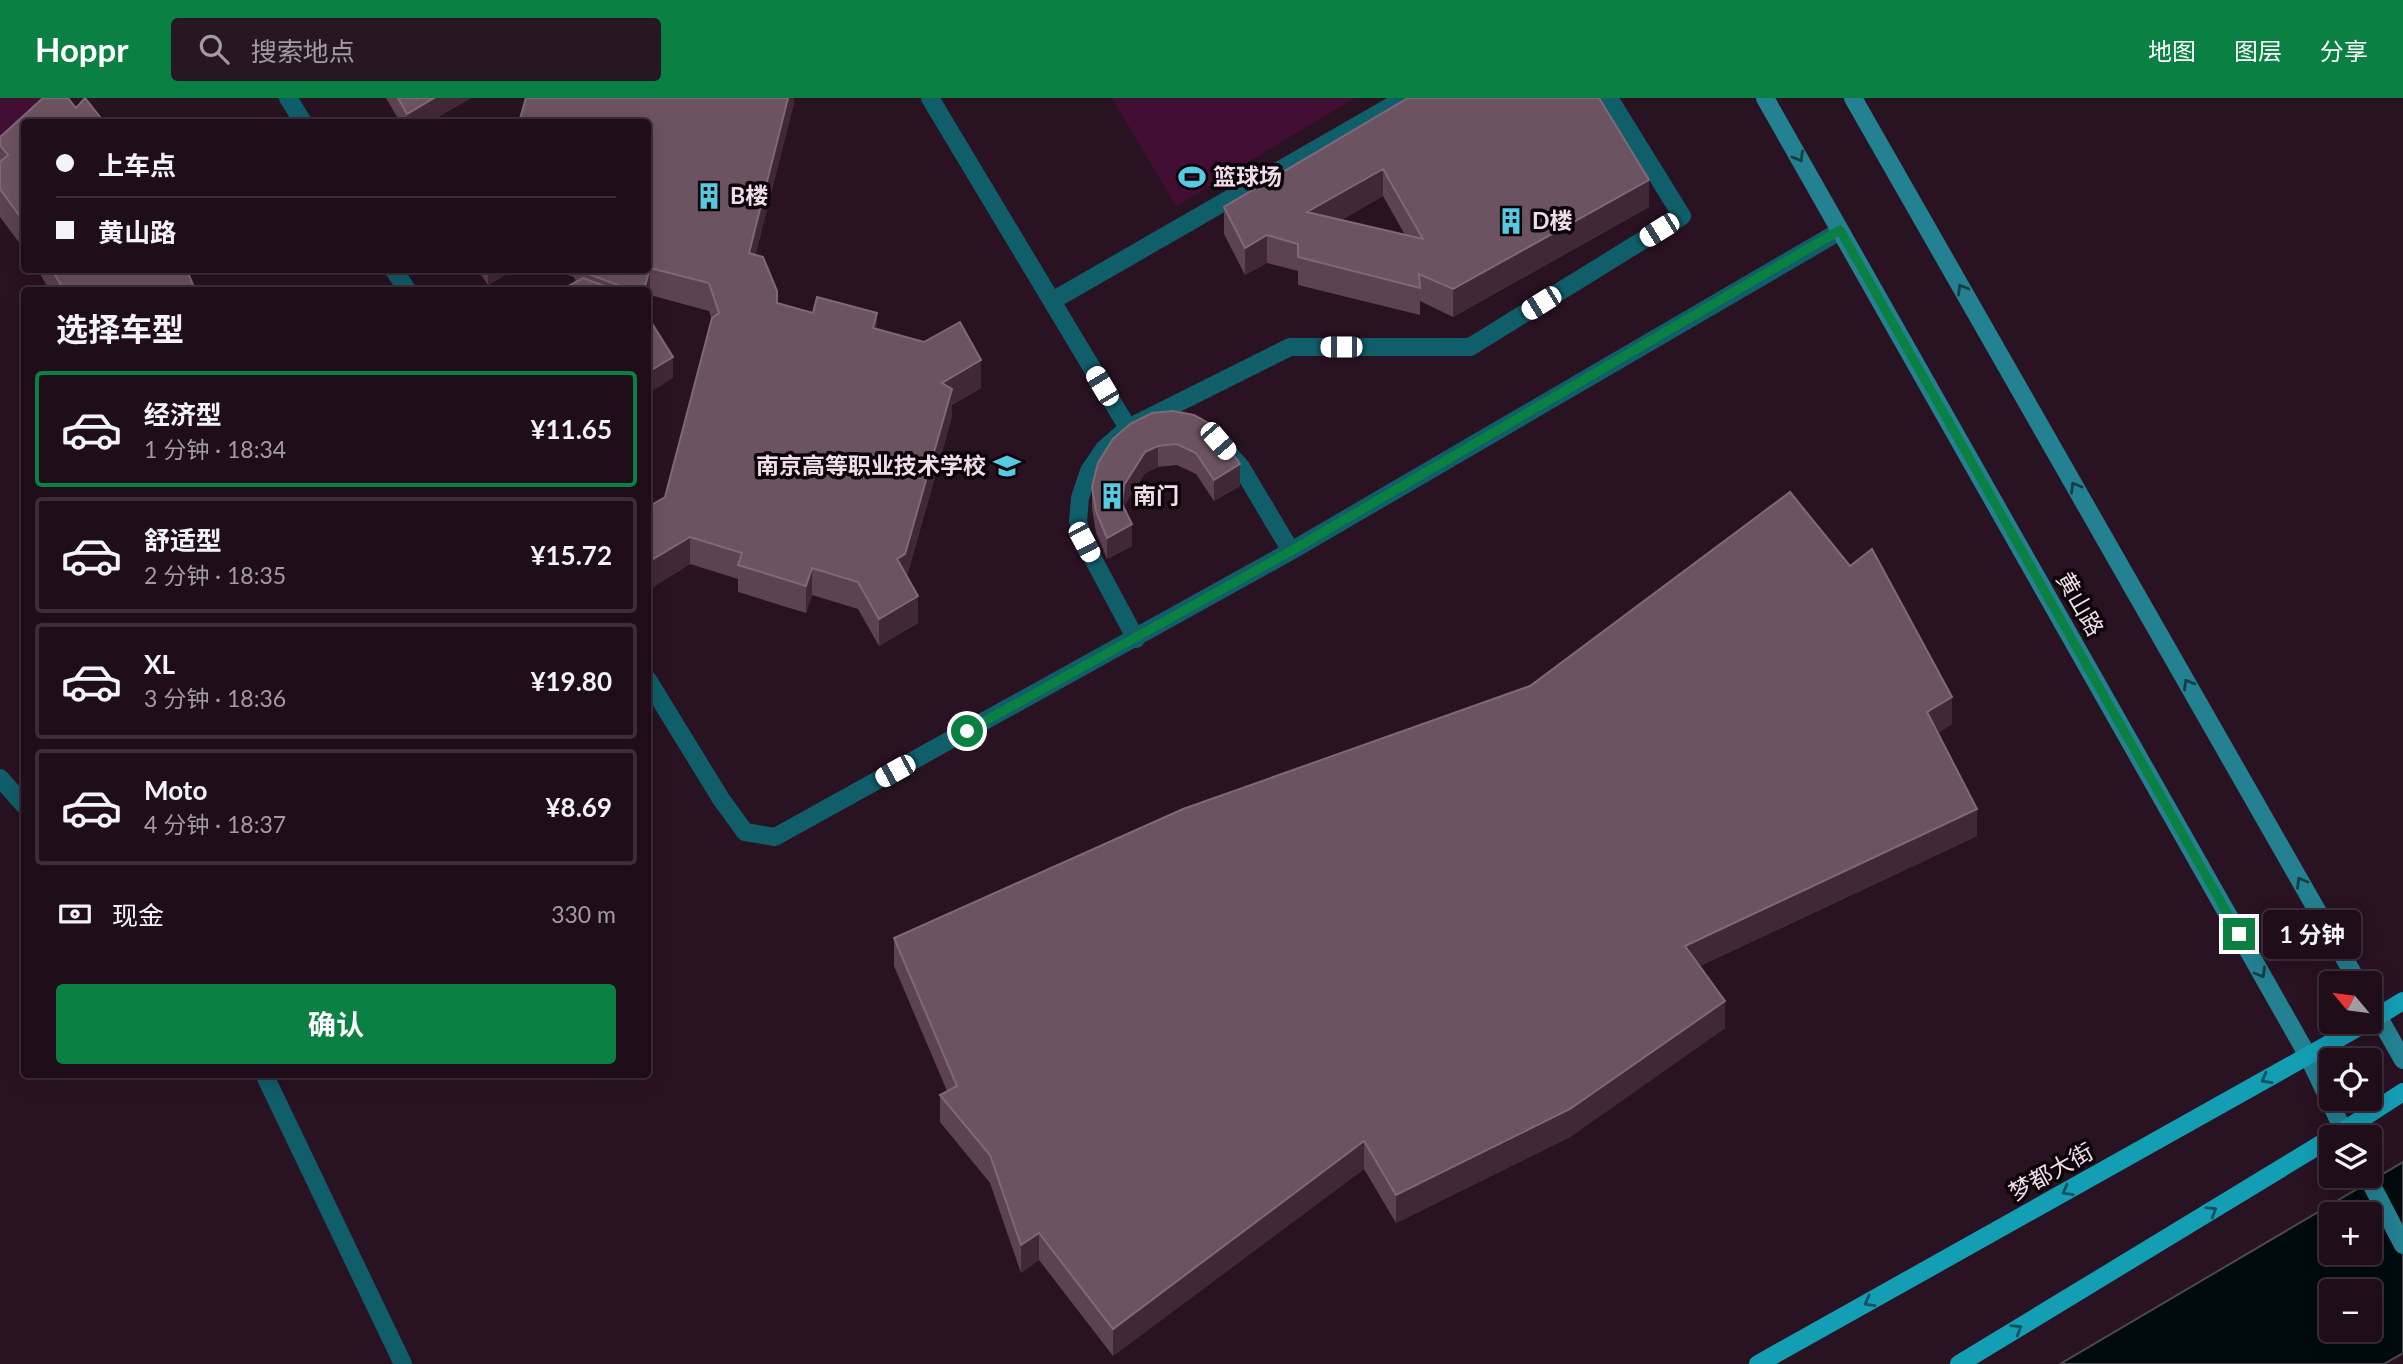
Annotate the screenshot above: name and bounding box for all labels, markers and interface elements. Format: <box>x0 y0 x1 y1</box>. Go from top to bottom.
search box <box>171 18 661 81</box>
text: Hoppr <box>35 29 129 69</box>
icon: search <box>195 30 233 68</box>
text: 搜索地点 <box>251 35 355 67</box>
text: 地图 <box>2148 36 2196 65</box>
text: 图层 <box>2234 36 2282 65</box>
text: 分享 <box>2320 36 2368 65</box>
text: 上车点 <box>98 149 176 181</box>
one-way arrow <box>1791 150 1804 163</box>
sports icon: 篮球场 <box>1177 162 1207 192</box>
place label: 篮球场 <box>1213 162 1282 190</box>
building icon: B楼 <box>694 181 724 211</box>
place label: B楼 <box>730 181 768 209</box>
building icon: D楼 <box>1496 206 1526 236</box>
place label: D楼 <box>1532 206 1573 234</box>
car <box>1636 210 1683 250</box>
text: 黄山路 <box>98 216 176 248</box>
car <box>1518 283 1565 323</box>
one-way arrow <box>1957 284 1970 296</box>
text: 选择车型 <box>56 309 184 348</box>
car <box>1321 337 1363 358</box>
car <box>1083 363 1122 409</box>
icon: car <box>60 398 123 461</box>
text: 经济型 <box>144 398 222 430</box>
text: ¥11.65 <box>530 413 612 445</box>
car <box>1197 418 1240 464</box>
text: 1 分钟 · 18:34 <box>144 435 286 463</box>
place label: 南京高等职业技术学校 <box>756 451 986 479</box>
school or university icon: 南京高等职业技术学校 <box>992 451 1022 481</box>
building icon: 南门 <box>1097 481 1127 511</box>
place label: 南门 <box>1133 481 1179 509</box>
one-way arrow <box>2070 481 2083 494</box>
car <box>1065 519 1104 565</box>
icon: car <box>60 524 123 587</box>
text: 舒适型 <box>144 524 222 556</box>
text: ¥15.72 <box>530 539 612 571</box>
text: 2 分钟 · 18:35 <box>144 561 286 589</box>
street label: 黄山路 <box>2051 567 2110 640</box>
text: XL <box>144 648 175 680</box>
icon: car <box>60 650 123 713</box>
text: ¥19.80 <box>530 665 612 697</box>
one-way arrow <box>2183 679 2196 691</box>
text: 3 分钟 · 18:36 <box>144 684 286 712</box>
route start <box>951 715 983 747</box>
car <box>872 752 919 790</box>
text: Moto <box>144 774 207 806</box>
icon: car <box>60 776 123 839</box>
text: ¥8.69 <box>546 791 612 823</box>
text: 4 分钟 · 18:37 <box>144 810 286 838</box>
one-way arrow <box>2296 876 2309 889</box>
icon: cash <box>56 895 94 933</box>
text: 现金 <box>112 899 164 931</box>
text: 330 m <box>551 900 616 928</box>
callout: 1 分钟 <box>2264 910 2362 958</box>
route end <box>2223 918 2255 950</box>
text: 1 分钟 <box>2280 920 2344 948</box>
one-way arrow <box>2253 966 2266 979</box>
north arrow <box>2319 971 2382 1034</box>
map controls <box>2319 971 2382 1342</box>
button: 确认 <box>56 984 616 1064</box>
button: locate <box>2319 1048 2382 1111</box>
one-way arrow <box>2260 1071 2273 1084</box>
button: layers <box>2319 1125 2382 1188</box>
street label: 梦都大街 <box>2003 1137 2098 1206</box>
one-way arrow <box>2062 1183 2075 1196</box>
button: + <box>2319 1202 2382 1265</box>
one-way arrow <box>2204 1206 2217 1219</box>
button: − <box>2319 1279 2382 1342</box>
one-way arrow <box>1864 1294 1876 1307</box>
one-way arrow <box>2010 1324 2023 1337</box>

